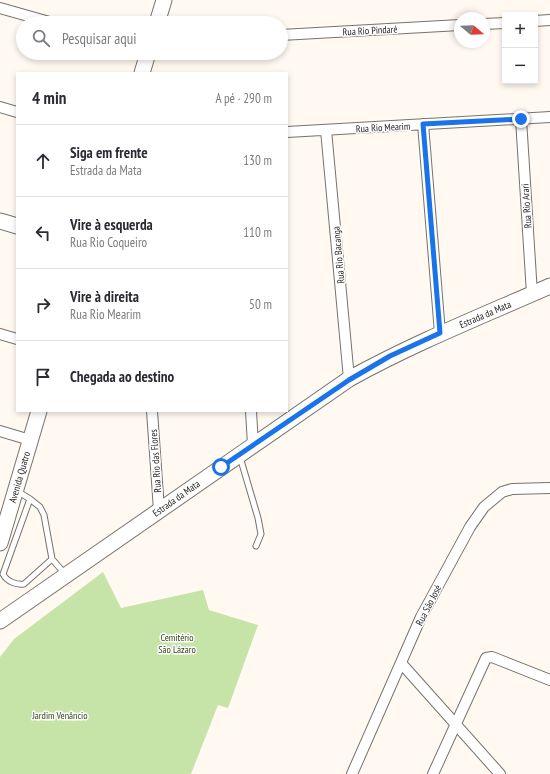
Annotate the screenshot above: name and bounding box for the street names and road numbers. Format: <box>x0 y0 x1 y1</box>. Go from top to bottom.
street label: Rua Rio Pindaré <box>342 23 398 38</box>
street label: Rua Rio Mearim <box>355 120 411 135</box>
street label: Rua Rio Arari <box>518 183 535 229</box>
street label: Rua Rio Bacanga <box>330 226 347 284</box>
street label: Estrada da Mata <box>457 298 513 331</box>
street label: Rua Rio das Flores <box>147 428 164 493</box>
street label: Avenida Quatro <box>6 450 33 504</box>
street label: Estrada da Mata <box>150 477 203 520</box>
street label: Rua São José <box>413 583 444 628</box>

